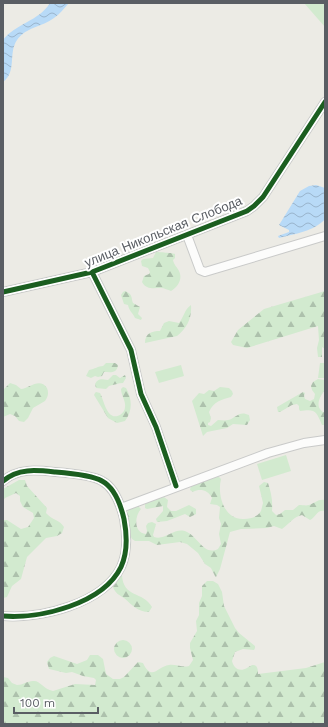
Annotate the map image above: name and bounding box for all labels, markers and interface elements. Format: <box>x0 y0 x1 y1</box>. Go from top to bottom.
street label: улица Никольская Слобода <box>82 193 245 270</box>
scale bar <box>14 689 98 715</box>
text: 100 m <box>20 696 55 710</box>

